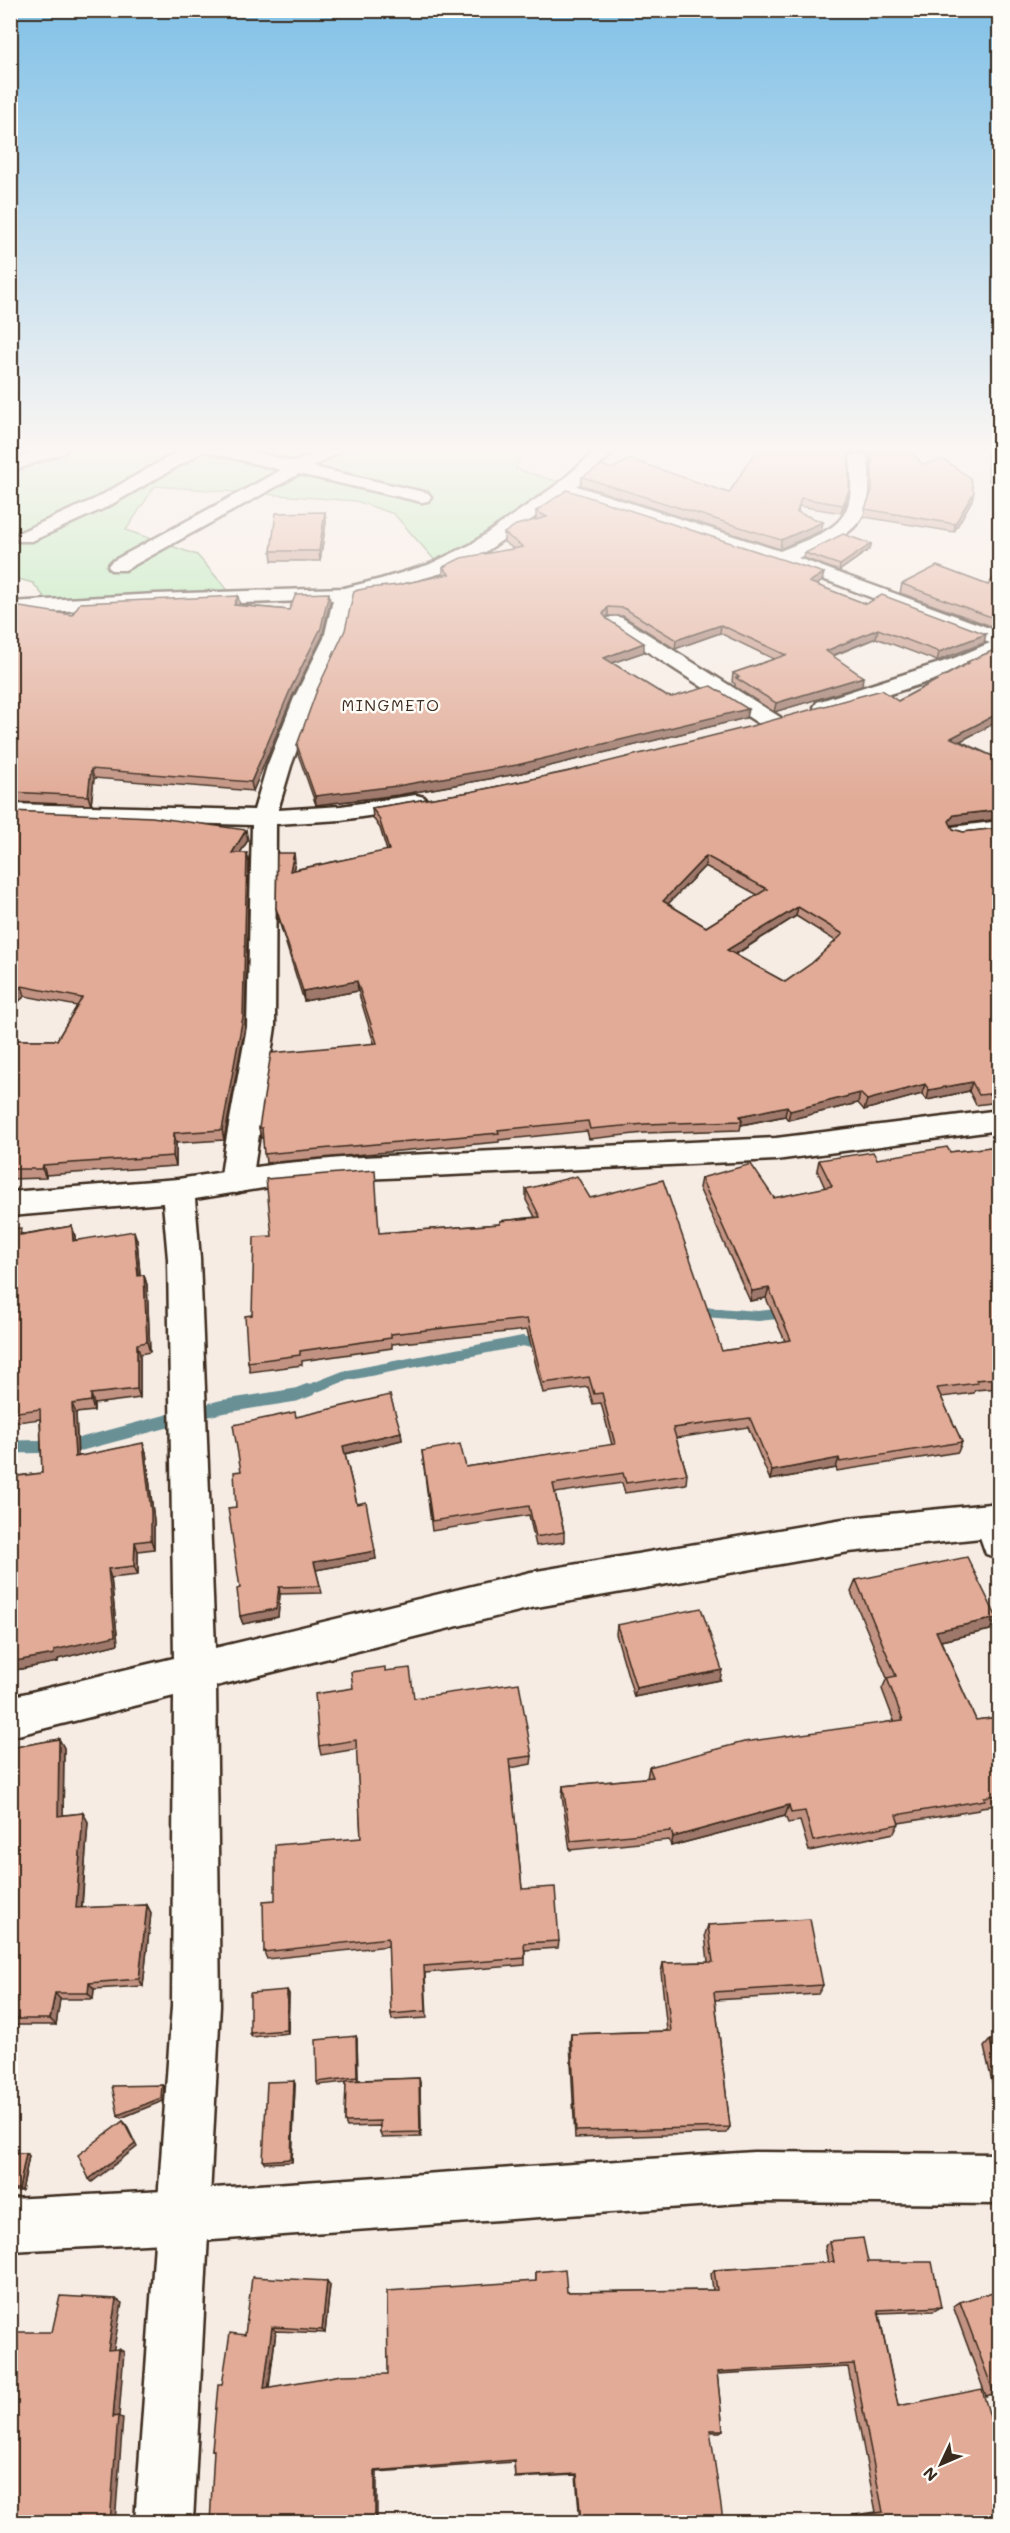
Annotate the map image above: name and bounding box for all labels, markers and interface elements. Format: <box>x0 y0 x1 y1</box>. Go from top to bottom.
district label: MINGMETO <box>342 694 440 715</box>
north arrow <box>911 2434 971 2494</box>
text: N <box>918 2463 942 2486</box>

